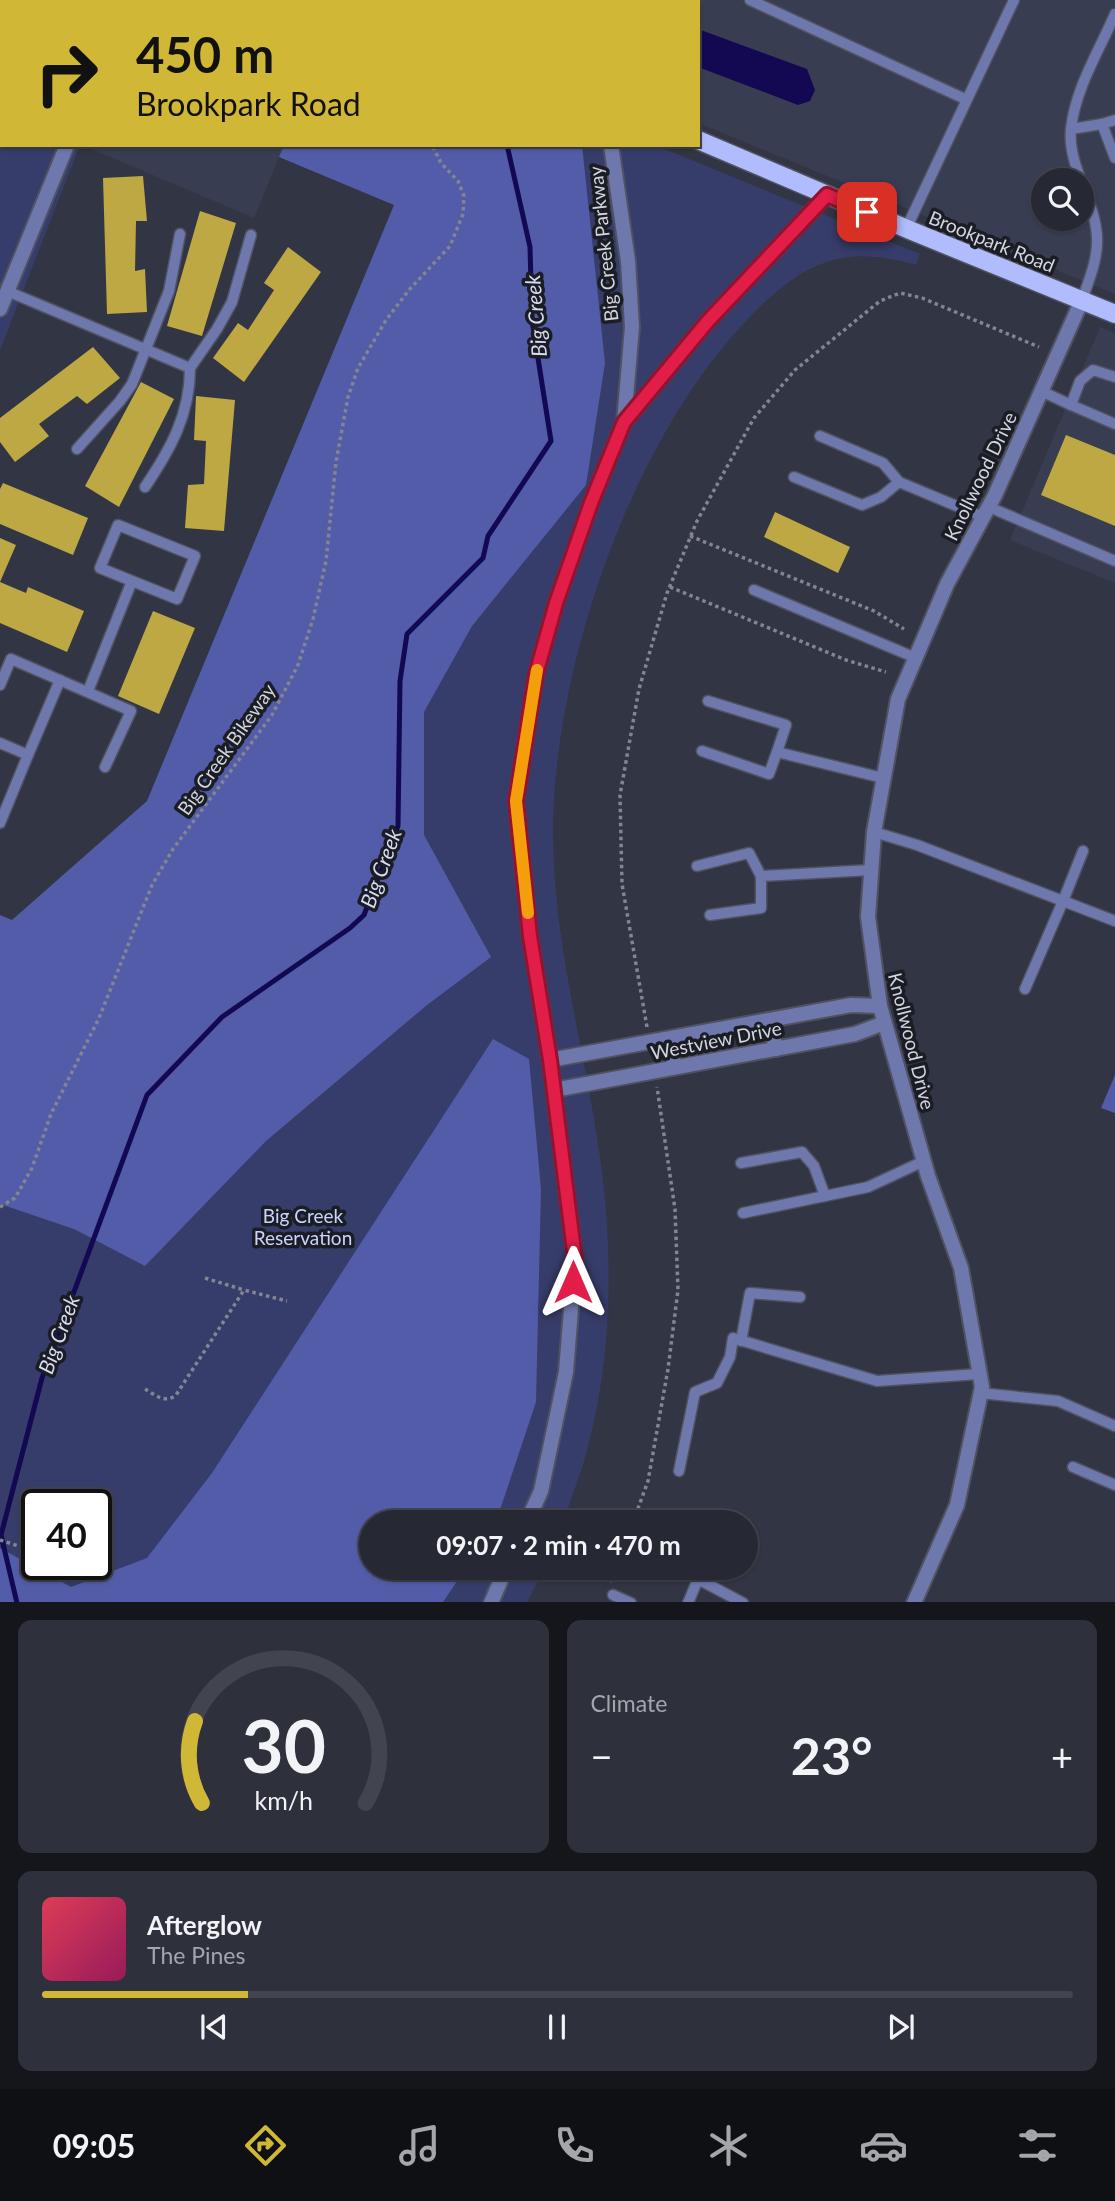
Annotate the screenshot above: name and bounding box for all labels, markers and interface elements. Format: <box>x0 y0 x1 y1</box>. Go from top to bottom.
text: 450 m <box>136 25 274 83</box>
icon: right <box>21 28 112 119</box>
text: Brookpark Road <box>136 84 361 123</box>
street label: Big Creek Parkway <box>583 165 623 323</box>
map controls <box>1031 168 1094 231</box>
button: search <box>1031 168 1094 231</box>
pin <box>837 182 897 242</box>
icon: arrive <box>848 193 886 231</box>
street label: Brookpark Road <box>926 205 1058 277</box>
water label: Big Creek <box>519 273 551 358</box>
street label: Knollwood Drive <box>939 408 1021 544</box>
street label: Big Creek Bikeway <box>172 679 280 819</box>
water label: Big Creek <box>354 824 406 911</box>
street label: Knollwood Drive <box>884 970 940 1112</box>
street label: Westview Drive <box>649 1016 783 1064</box>
park label: Big Creek Reservation <box>254 1204 352 1249</box>
position arrow <box>536 1245 610 1319</box>
water label: Big Creek <box>32 1290 84 1377</box>
speed limit sign: 40 <box>21 1489 112 1580</box>
text: 09:07 · 2 min · 470 m <box>436 1529 681 1561</box>
text: Climate <box>591 1689 667 1717</box>
text: 30 <box>241 1701 325 1789</box>
text: 23° <box>791 1724 873 1786</box>
text: − <box>591 1733 613 1779</box>
text: + <box>1051 1733 1073 1779</box>
text: km/h <box>254 1784 313 1814</box>
text: Afterglow <box>147 1909 262 1941</box>
text: The Pines <box>147 1941 245 1969</box>
icon: previous <box>195 2008 233 2046</box>
icon: pause <box>538 2008 576 2046</box>
icon: next <box>882 2008 920 2046</box>
icon: directions <box>241 2121 290 2170</box>
icon: music <box>395 2121 444 2170</box>
icon: phone <box>550 2121 599 2170</box>
icon: climate <box>704 2121 753 2170</box>
icon: car <box>859 2121 908 2170</box>
icon: filters <box>1013 2121 1062 2170</box>
text: 09:05 <box>53 2126 135 2165</box>

